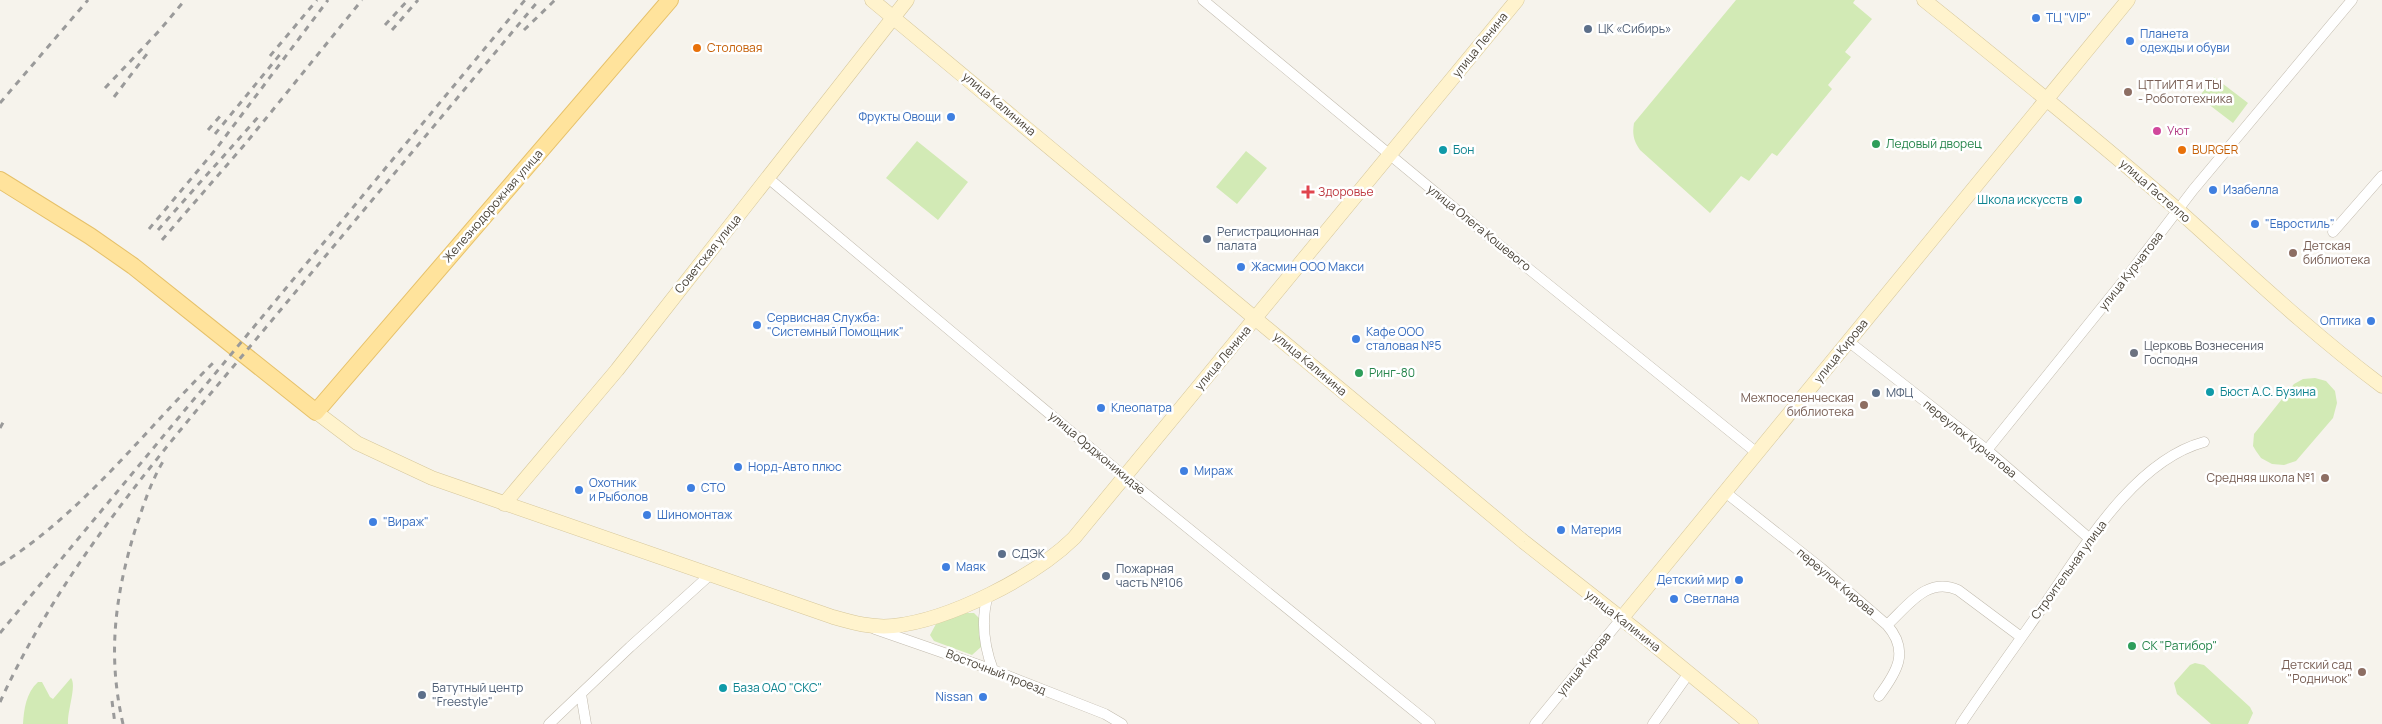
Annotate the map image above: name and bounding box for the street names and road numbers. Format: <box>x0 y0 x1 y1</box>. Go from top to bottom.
street label: улица Ленина <box>1448 8 1511 81</box>
street label: улица Калинина <box>959 68 1040 140</box>
street label: Железнодорожная улица <box>439 145 547 266</box>
street label: улица Гастелло <box>2116 155 2194 226</box>
street label: улица Олега Кошевого <box>1424 180 1535 275</box>
street label: Советская улица <box>670 211 745 297</box>
street label: улица Курчатова <box>2094 228 2167 314</box>
street label: улица Кирова <box>1810 315 1872 386</box>
street label: улица Ленина <box>1191 322 1255 394</box>
street label: улица Калинина <box>1270 328 1351 400</box>
street label: переулок Курчатова <box>1920 396 2021 482</box>
street label: улица Орджоникидзе <box>1045 407 1149 498</box>
street label: Строительная улица <box>2027 517 2110 623</box>
street label: переулок Кирова <box>1794 544 1879 619</box>
street label: улица Калинина <box>1582 586 1665 655</box>
street label: улица Кирова <box>1553 628 1615 699</box>
street label: Восточный проезд <box>944 645 1049 698</box>

